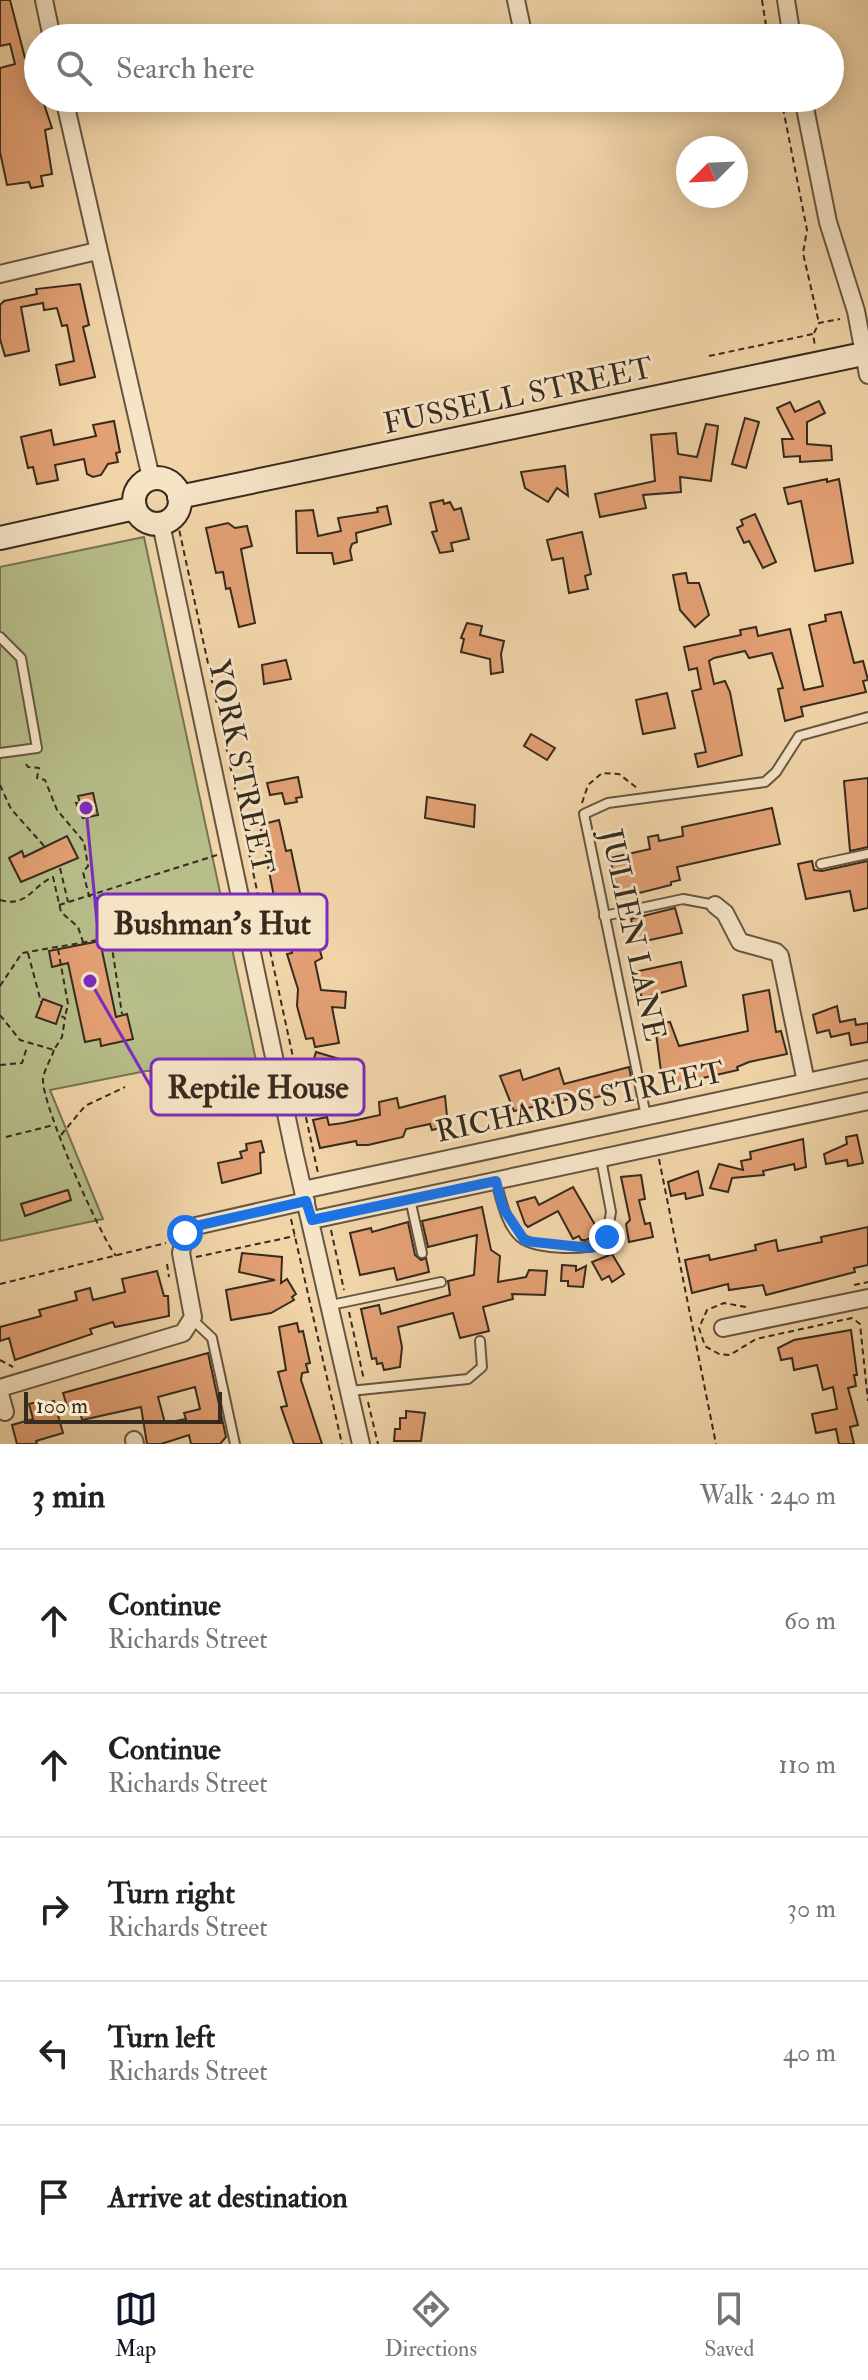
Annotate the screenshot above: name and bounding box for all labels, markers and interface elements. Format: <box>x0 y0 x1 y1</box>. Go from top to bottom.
search box <box>24 24 844 112</box>
icon: search <box>52 46 96 90</box>
text: Search here <box>116 50 255 87</box>
north arrow <box>676 136 748 208</box>
street label: FUSSELL STREET <box>380 349 656 443</box>
street label: YORK STREET <box>200 656 282 878</box>
street label: JULIEN LANE <box>592 825 674 1044</box>
callout: Bushman's Hut <box>97 894 327 950</box>
text: Bushman's Hut <box>113 904 312 944</box>
street label: RICHARDS STREET <box>432 1053 728 1151</box>
callout: Reptile House <box>151 1059 364 1115</box>
text: Reptile House <box>167 1068 349 1108</box>
route start <box>167 1215 203 1251</box>
route end <box>589 1219 625 1255</box>
scale bar <box>24 1388 222 1424</box>
text: 100 m <box>36 1392 88 1420</box>
text: 3 min <box>32 1475 105 1518</box>
text: Walk · 240 m <box>700 1480 836 1512</box>
text: Continue <box>108 1587 221 1624</box>
icon: ahead <box>32 1599 76 1643</box>
text: 60 m <box>784 1605 836 1637</box>
text: Richards Street <box>108 1624 268 1656</box>
text: Continue <box>108 1731 221 1768</box>
icon: ahead <box>32 1743 76 1787</box>
text: 110 m <box>779 1749 836 1781</box>
text: Richards Street <box>108 1768 268 1800</box>
text: Turn right <box>108 1875 235 1912</box>
icon: right <box>32 1887 76 1931</box>
text: 30 m <box>787 1893 836 1925</box>
text: Richards Street <box>108 1912 268 1944</box>
text: Turn left <box>108 2019 215 2056</box>
icon: left <box>32 2031 76 2075</box>
text: 40 m <box>783 2037 836 2069</box>
text: Richards Street <box>108 2056 268 2088</box>
icon: arrive <box>32 2175 76 2219</box>
text: Arrive at destination <box>108 2179 348 2216</box>
tab: Map <box>114 2287 158 2363</box>
tab: Directions <box>385 2287 477 2363</box>
tab: Saved <box>704 2287 754 2363</box>

